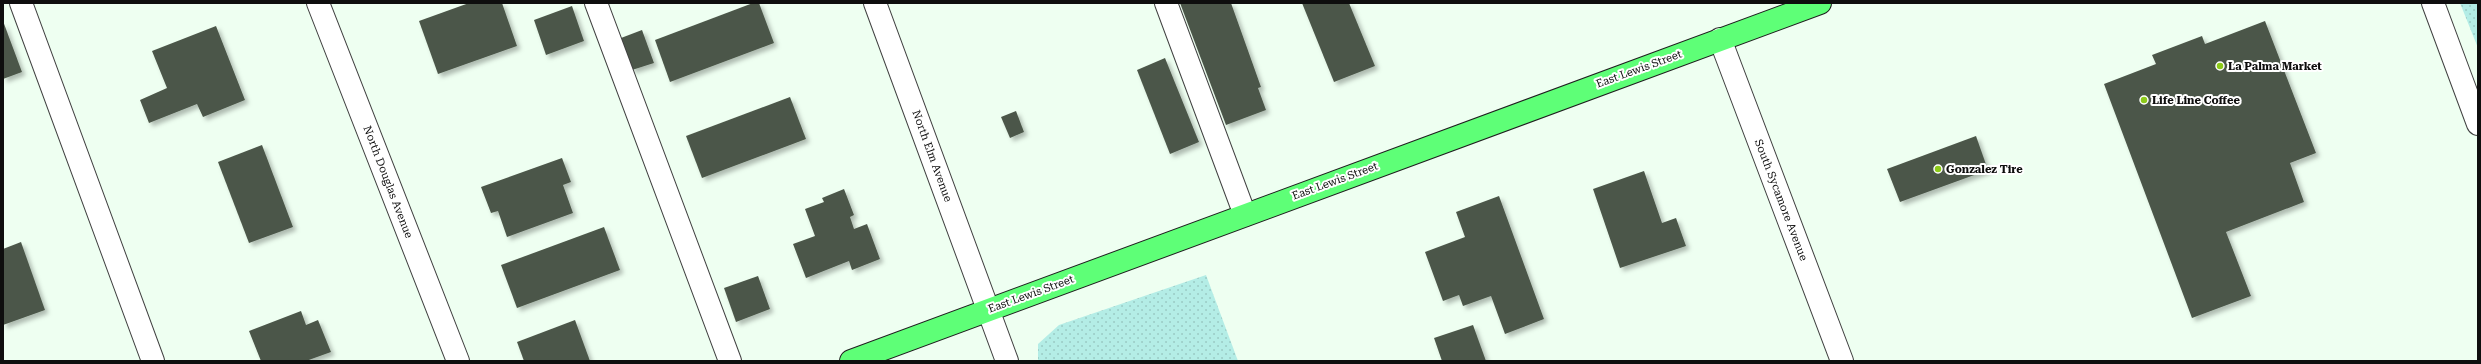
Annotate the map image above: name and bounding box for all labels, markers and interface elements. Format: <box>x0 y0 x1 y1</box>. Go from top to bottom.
street label: East Lewis Street <box>1594 47 1684 91</box>
place label: La Palma Market <box>2228 60 2322 73</box>
marker: La Palma Market <box>2215 61 2225 71</box>
place label: Life Line Coffee <box>2152 94 2240 107</box>
marker: Life Line Coffee <box>2139 95 2149 105</box>
street label: North Elm Avenue <box>909 108 955 204</box>
street label: North Douglas Avenue <box>361 124 415 240</box>
street label: South Sycamore Avenue <box>1752 137 1810 263</box>
street label: East Lewis Street <box>1290 159 1380 203</box>
place label: Gonzalez Tire <box>1946 163 2023 176</box>
marker: Gonzalez Tire <box>1933 164 1943 174</box>
street label: East Lewis Street <box>986 272 1076 316</box>

